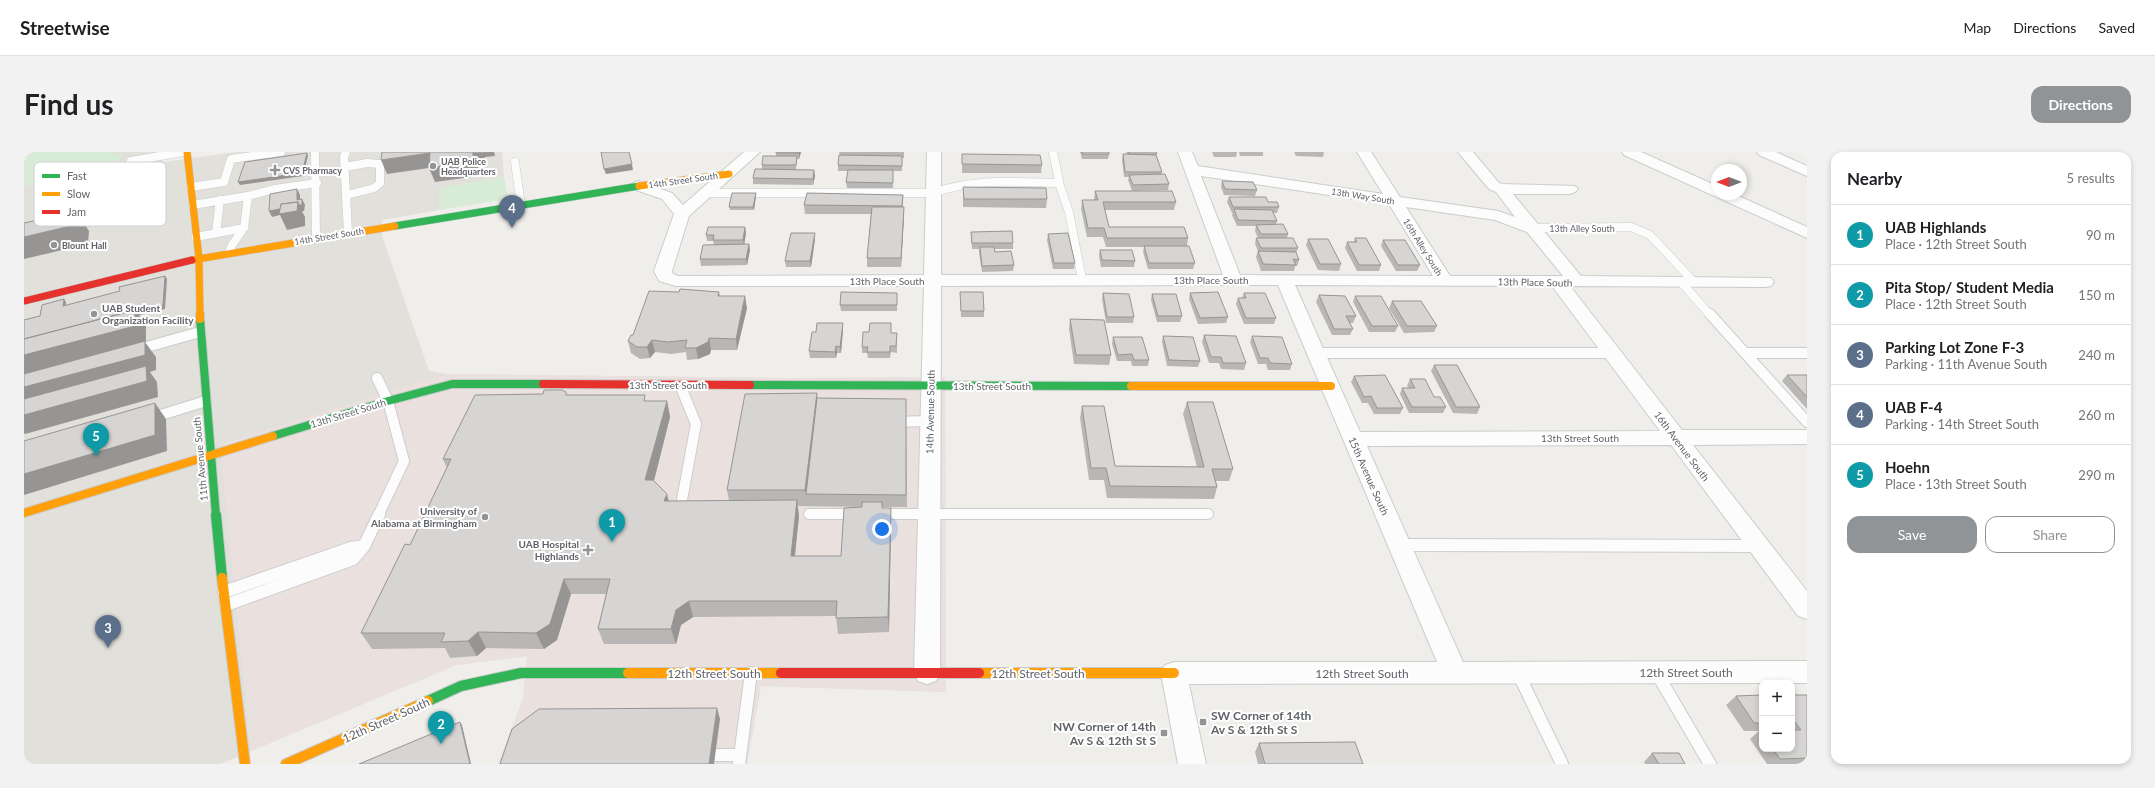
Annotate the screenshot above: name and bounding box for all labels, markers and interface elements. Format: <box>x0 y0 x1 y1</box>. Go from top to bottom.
text: Streetwise <box>20 16 110 39</box>
text: Map <box>1964 19 1991 36</box>
text: Directions <box>2013 19 2076 36</box>
text: Saved <box>2098 19 2135 36</box>
button: Directions <box>2031 86 2131 123</box>
text: Find us <box>24 87 114 121</box>
place label: UAB Police Headquarters <box>441 156 496 177</box>
marker: UAB Police Headquarters <box>428 161 438 171</box>
legend <box>34 162 166 226</box>
north arrow <box>1711 164 1747 200</box>
marker: CVS Pharmacy <box>270 165 280 175</box>
place label: CVS Pharmacy <box>283 165 342 176</box>
text: Nearby <box>1847 168 1902 189</box>
text: Fast <box>67 169 87 182</box>
street label: 14th Street South <box>647 170 719 190</box>
text: 5 results <box>2067 170 2115 186</box>
street label: 13th Way South <box>1331 186 1395 206</box>
text: Slow <box>67 187 91 200</box>
pin: 4 <box>499 195 525 228</box>
text: Jam <box>67 205 86 218</box>
street label: 16th Alley South <box>1401 216 1445 278</box>
text: UAB Highlands <box>1885 218 1986 236</box>
street label: 13th Alley South <box>1549 223 1615 234</box>
street label: 14th Street South <box>293 225 365 247</box>
text: 1 <box>1856 227 1864 243</box>
text: 90 m <box>2086 227 2115 243</box>
text: Place · 12th Street South <box>1885 236 2027 252</box>
marker: Blount Hall <box>49 240 59 250</box>
place label: Blount Hall <box>62 240 107 251</box>
street label: 13th Place South <box>1174 274 1248 286</box>
street label: 13th Place South <box>850 275 924 287</box>
street label: 13th Place South <box>1497 275 1573 289</box>
text: Pita Stop/ Student Media <box>1885 278 2054 296</box>
text: 2 <box>1856 287 1864 303</box>
text: 150 m <box>2078 287 2115 303</box>
text: Place · 12th Street South <box>1885 296 2027 312</box>
place label: UAB Student Organization Facility <box>102 302 194 326</box>
marker: UAB Student Organization Facility <box>89 309 99 319</box>
text: Parking Lot Zone F-3 <box>1885 338 2024 356</box>
text: 3 <box>1856 347 1864 363</box>
text: 240 m <box>2078 347 2115 363</box>
text: Parking · 11th Avenue South <box>1885 356 2047 372</box>
street label: 14th Avenue South <box>923 370 937 454</box>
street label: 13th Street South <box>629 379 707 391</box>
street label: 13th Street South <box>953 380 1031 392</box>
street label: 13th Street South <box>309 396 387 430</box>
text: UAB F-4 <box>1885 398 1942 416</box>
text: 4 <box>1856 407 1864 423</box>
text: 260 m <box>2078 407 2115 423</box>
street label: 16th Avenue South <box>1652 409 1712 483</box>
street label: 11th Avenue South <box>190 416 210 502</box>
text: Parking · 14th Street South <box>1885 416 2039 432</box>
pin: 5 <box>83 423 109 456</box>
street label: 13th Street South <box>1541 432 1619 444</box>
street label: 15th Avenue South <box>1346 435 1392 517</box>
text: Hoehn <box>1885 458 1930 476</box>
text: 5 <box>1856 467 1864 483</box>
text: 290 m <box>2078 467 2115 483</box>
text: Place · 13th Street South <box>1885 476 2027 492</box>
place label: University of Alabama at Birmingham <box>370 505 477 529</box>
pin: 1 <box>599 509 625 542</box>
marker: University of Alabama at Birmingham <box>480 512 490 522</box>
button: Save <box>1847 516 1977 553</box>
button: Share <box>1985 516 2115 553</box>
your location <box>872 519 892 539</box>
place label: UAB Hospital Highlands <box>519 538 580 562</box>
marker: UAB Hospital Highlands <box>582 544 594 556</box>
pin: 3 <box>95 615 121 648</box>
street label: 12th Street South <box>1639 665 1733 680</box>
street label: 12th Street South <box>667 666 761 681</box>
street label: 12th Street South <box>991 666 1085 681</box>
street label: 12th Street South <box>1315 666 1409 681</box>
map controls <box>1759 680 1795 752</box>
button: + <box>1759 680 1795 716</box>
street label: 12th Street South <box>340 694 432 746</box>
place label: SW Corner of 14th Av S & 12th St S <box>1210 708 1312 737</box>
pin: 2 <box>428 711 454 744</box>
button: − <box>1759 716 1795 752</box>
marker: SW Corner of 14th Av S & 12th St S <box>1198 717 1208 727</box>
place label: NW Corner of 14th Av S & 12th St S <box>1053 719 1156 748</box>
marker: NW Corner of 14th Av S & 12th St S <box>1159 728 1169 738</box>

